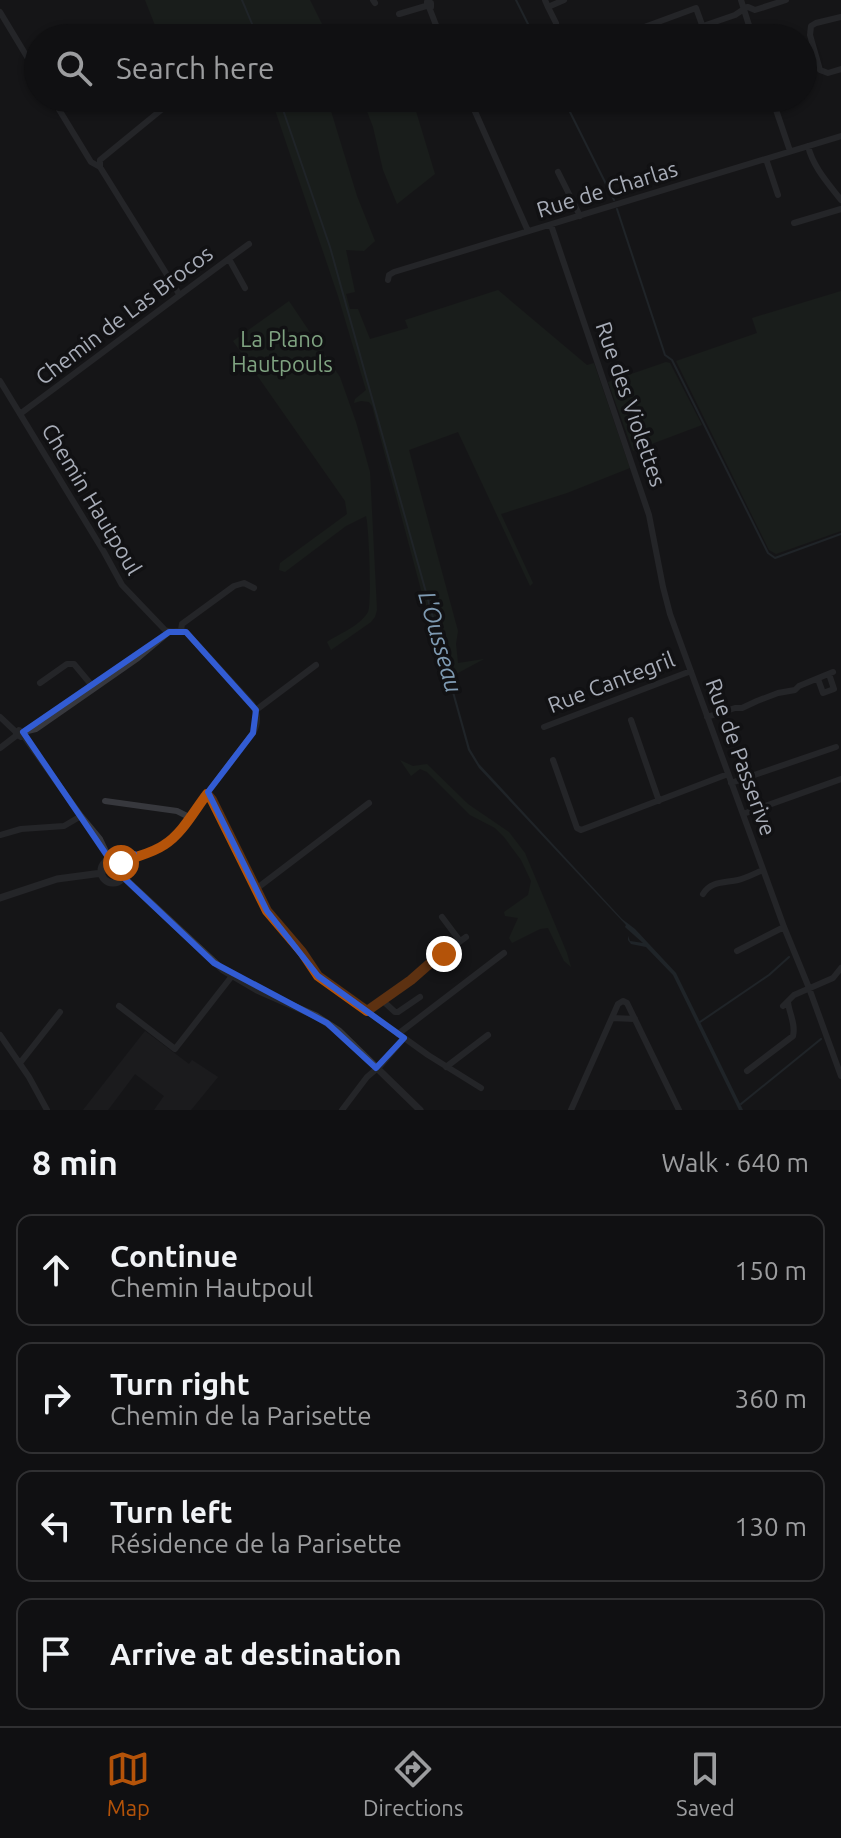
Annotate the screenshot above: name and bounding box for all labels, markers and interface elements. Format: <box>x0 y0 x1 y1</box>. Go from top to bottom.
search box <box>24 24 817 112</box>
icon: search <box>52 46 96 90</box>
text: Search here <box>116 51 275 85</box>
street label: Rue de Charlas <box>533 155 680 222</box>
street label: Chemin de Las Brocos <box>30 240 217 389</box>
street label: Rue des Violettes <box>592 318 671 490</box>
park label: La Plano Hautpouls <box>231 326 333 376</box>
street label: Chemin Hautpoul <box>37 419 148 579</box>
water label: L'Ousseau <box>413 588 468 696</box>
street label: Rue Cantegril <box>544 646 678 717</box>
street label: Rue de Passerive <box>701 675 782 839</box>
route start <box>103 845 139 881</box>
route end <box>426 936 462 972</box>
text: 8 min <box>32 1143 118 1181</box>
text: Walk · 640 m <box>661 1148 809 1177</box>
text: Continue <box>110 1239 238 1273</box>
icon: ahead <box>34 1248 78 1292</box>
text: 150 m <box>735 1256 807 1285</box>
text: Chemin Hautpoul <box>110 1273 313 1302</box>
text: Turn right <box>110 1367 250 1401</box>
icon: right <box>34 1376 78 1420</box>
text: 360 m <box>735 1384 807 1413</box>
text: Chemin de la Parisette <box>110 1401 372 1430</box>
text: Turn left <box>110 1495 232 1529</box>
icon: left <box>34 1504 78 1548</box>
text: 130 m <box>735 1512 807 1541</box>
text: Résidence de la Parisette <box>110 1529 402 1558</box>
icon: arrive <box>34 1632 78 1676</box>
text: Arrive at destination <box>110 1637 402 1671</box>
tab: Map <box>106 1747 150 1820</box>
tab: Directions <box>363 1747 463 1820</box>
tab: Saved <box>676 1747 735 1820</box>

